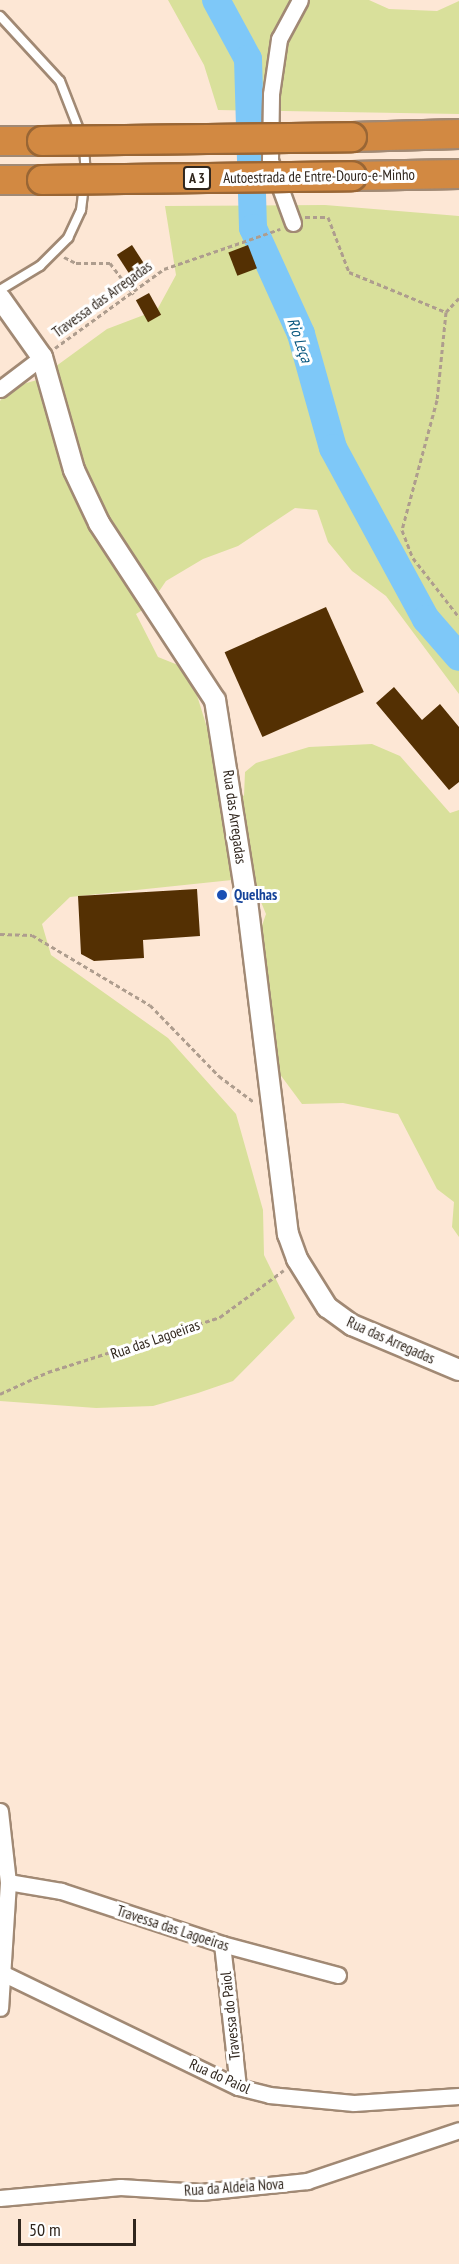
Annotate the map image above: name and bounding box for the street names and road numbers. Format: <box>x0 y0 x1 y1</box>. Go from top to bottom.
street label: Autoestrada de Entre-Douro-e-Minho <box>223 165 415 187</box>
road number: A 3 <box>182 167 212 189</box>
street label: Travessa das Arregadas <box>49 257 155 341</box>
street label: Rua das Arregadas <box>219 769 251 865</box>
street label: Rua das Arregadas <box>344 1312 438 1368</box>
street label: Rua das Lagoeiras <box>108 1315 202 1363</box>
street label: Travessa das Lagoeiras <box>114 1901 232 1955</box>
street label: Travessa do Paiol <box>216 1971 244 2061</box>
street label: Rua do Paiol <box>187 2055 253 2097</box>
street label: Rua da Aldeia Nova <box>183 2175 285 2199</box>

